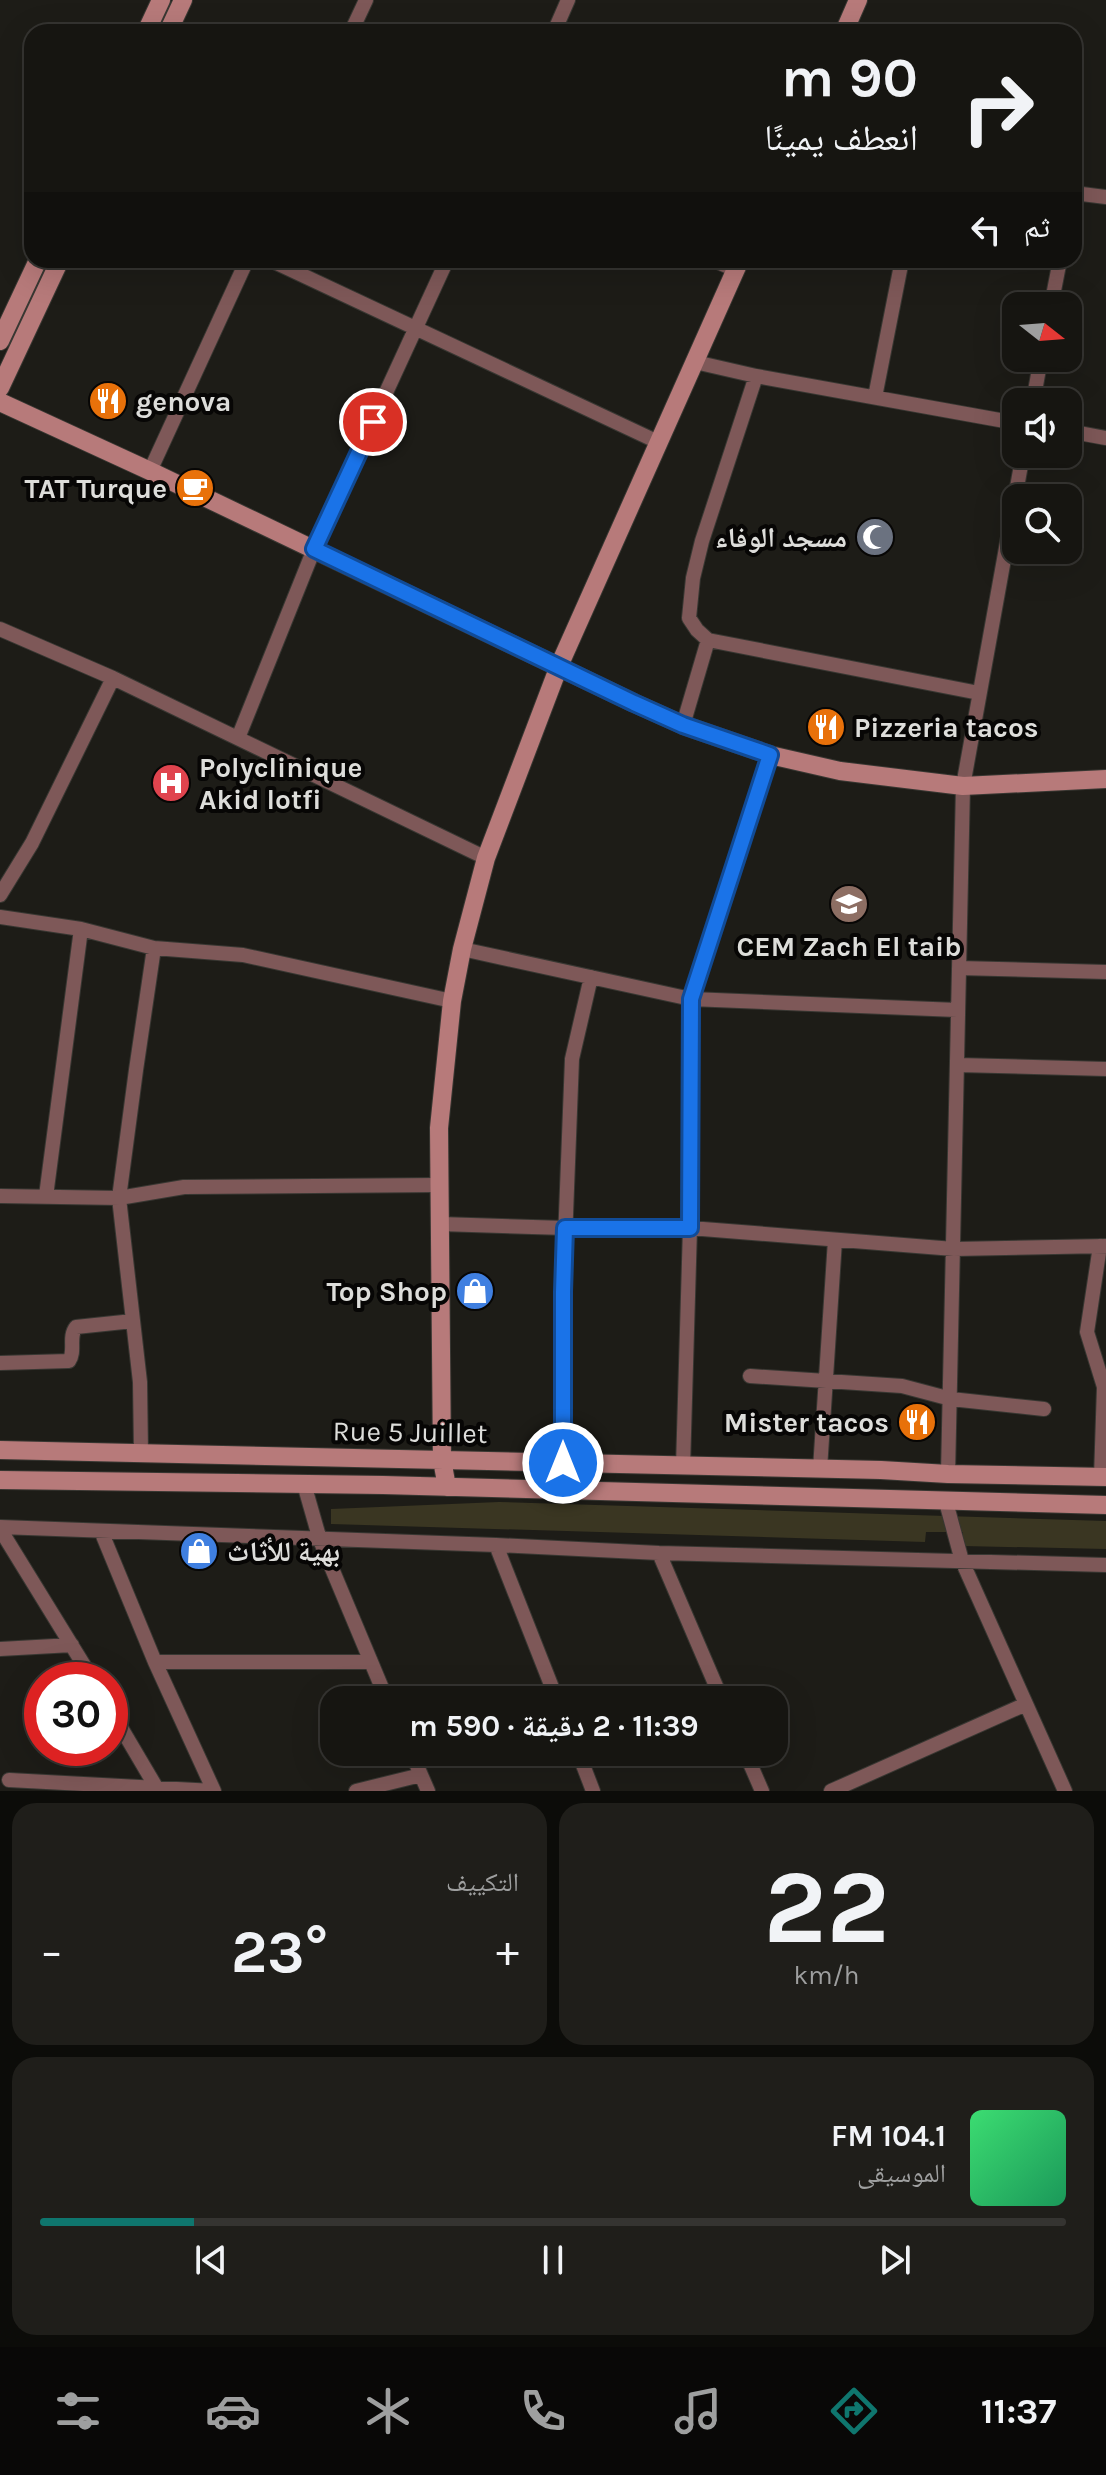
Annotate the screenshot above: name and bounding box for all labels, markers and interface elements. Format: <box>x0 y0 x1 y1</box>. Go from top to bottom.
text: 90 m <box>781 45 918 110</box>
icon: right <box>946 56 1050 160</box>
text: انعطف يمينًا <box>764 117 918 159</box>
icon: left <box>964 208 1008 252</box>
text: ثم <box>1024 209 1050 245</box>
north arrow <box>1002 292 1082 372</box>
map controls <box>1002 292 1082 564</box>
restaurant icon: genova <box>87 380 129 422</box>
place label: genova <box>136 385 231 418</box>
pin <box>339 388 407 456</box>
button: sound <box>1002 388 1082 468</box>
icon: arrive <box>351 400 395 444</box>
cafe icon: TAT Turque <box>174 467 216 509</box>
place label: TAT Turque <box>25 472 167 505</box>
button: search <box>1002 484 1082 564</box>
mosque icon: مسجد الوفاء <box>854 516 896 558</box>
place label: مسجد الوفاء <box>715 521 847 554</box>
restaurant icon: Pizzeria tacos <box>805 706 847 748</box>
place label: Pizzeria tacos <box>854 711 1039 744</box>
place label: Polyclinique Akid lotfi <box>199 751 362 816</box>
hospital icon: Polyclinique Akid lotfi <box>150 762 192 804</box>
school or university icon: CEM Zach El taib <box>828 883 870 925</box>
place label: CEM Zach El taib <box>737 930 961 963</box>
shop icon: Top Shop <box>454 1270 496 1312</box>
place label: Top Shop <box>326 1275 447 1308</box>
restaurant icon: Mister tacos <box>896 1401 938 1443</box>
place label: Mister tacos <box>724 1406 889 1439</box>
street label: Rue 5 Juillet <box>332 1414 488 1450</box>
position arrow <box>521 1421 605 1505</box>
shop icon: بهية للأثاث <box>178 1530 220 1572</box>
place label: بهية للأثاث <box>227 1535 340 1568</box>
speed limit sign: 30 <box>24 1662 128 1766</box>
text: 11:39 · 2 دقيقة · 590 m <box>409 1708 699 1744</box>
text: 22 <box>764 1847 889 1968</box>
text: التكييف <box>446 1867 519 1898</box>
text: 23° <box>231 1917 328 1987</box>
text: − <box>40 1926 63 1977</box>
text: + <box>496 1926 519 1977</box>
text: km/h <box>794 1960 859 1991</box>
text: 104.1 FM <box>831 2118 946 2154</box>
text: الموسيقى <box>857 2158 946 2189</box>
icon: previous <box>189 2238 233 2282</box>
icon: pause <box>531 2238 575 2282</box>
icon: next <box>873 2238 917 2282</box>
icon: filters <box>50 2383 106 2439</box>
icon: car <box>205 2383 261 2439</box>
icon: climate <box>360 2383 416 2439</box>
icon: phone <box>515 2383 571 2439</box>
icon: music <box>670 2383 726 2439</box>
icon: directions <box>826 2383 882 2439</box>
text: 11:37 <box>981 2390 1056 2432</box>

